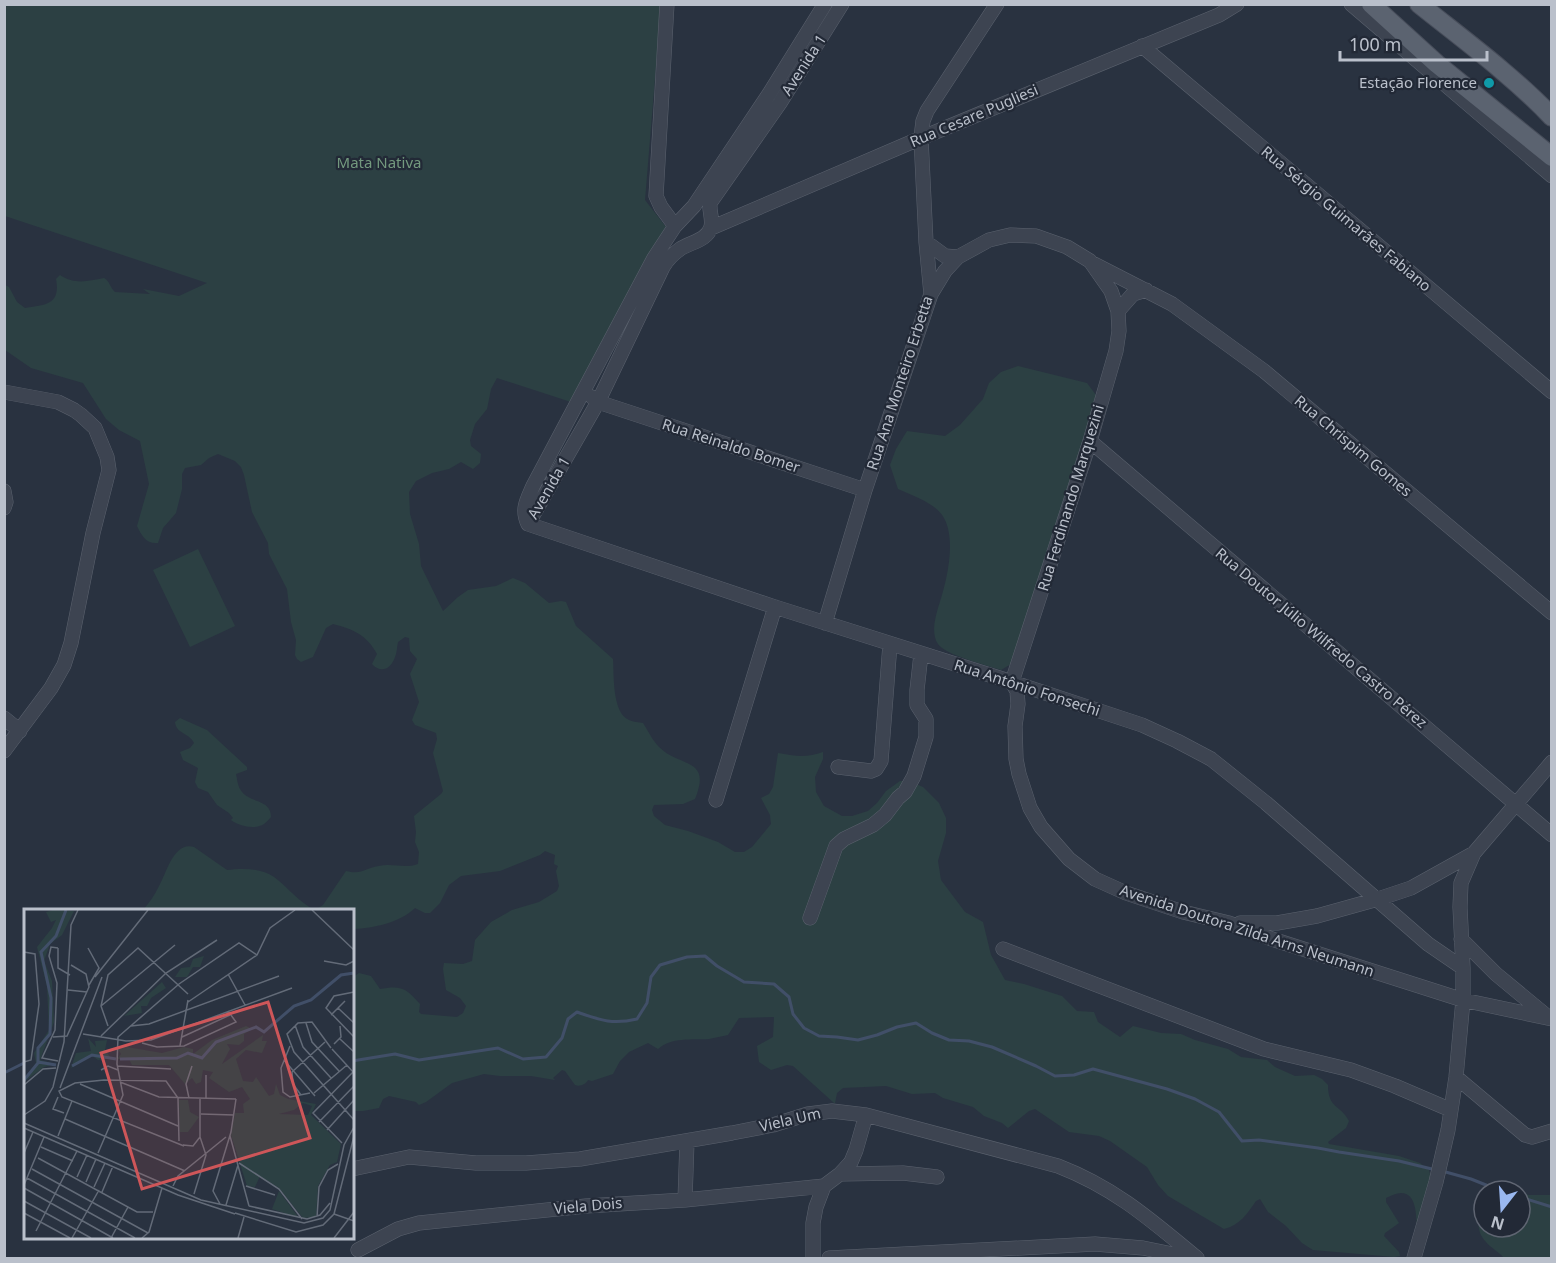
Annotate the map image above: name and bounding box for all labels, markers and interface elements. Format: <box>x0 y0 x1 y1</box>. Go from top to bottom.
scale bar <box>1340 24 1487 62</box>
street label: Avenida 1 <box>776 30 830 99</box>
text: 100 m <box>1349 32 1401 56</box>
place label: Estação Florence <box>1359 72 1477 92</box>
marker: Estação Florence <box>1482 76 1496 90</box>
street label: Rua Cesare Pugliesi <box>906 79 1041 151</box>
street label: Rua Sérgio Guimarães Fabiano <box>1257 141 1436 295</box>
park label: Mata Nativa <box>337 152 421 172</box>
street label: Rua Ana Monteiro Erbetta <box>861 293 937 472</box>
street label: Rua Chrispim Gomes <box>1291 390 1417 500</box>
street label: Rua Ferdinando Marquezini <box>1032 402 1108 593</box>
street label: Rua Reinaldo Bomer <box>660 413 803 477</box>
street label: Avenida 1 <box>522 453 574 522</box>
street label: Rua Doutor Júlio Wilfredo Castro Pérez <box>1212 543 1432 732</box>
street label: Rua Antônio Fonsechi <box>952 654 1103 720</box>
street label: Avenida Doutora Zilda Arns Neumann <box>1118 879 1377 981</box>
inset map <box>24 909 354 1239</box>
street label: Viela Um <box>757 1102 822 1136</box>
north arrow <box>1472 1179 1532 1239</box>
street label: Viela Dois <box>553 1192 623 1218</box>
text: N <box>1488 1211 1507 1236</box>

